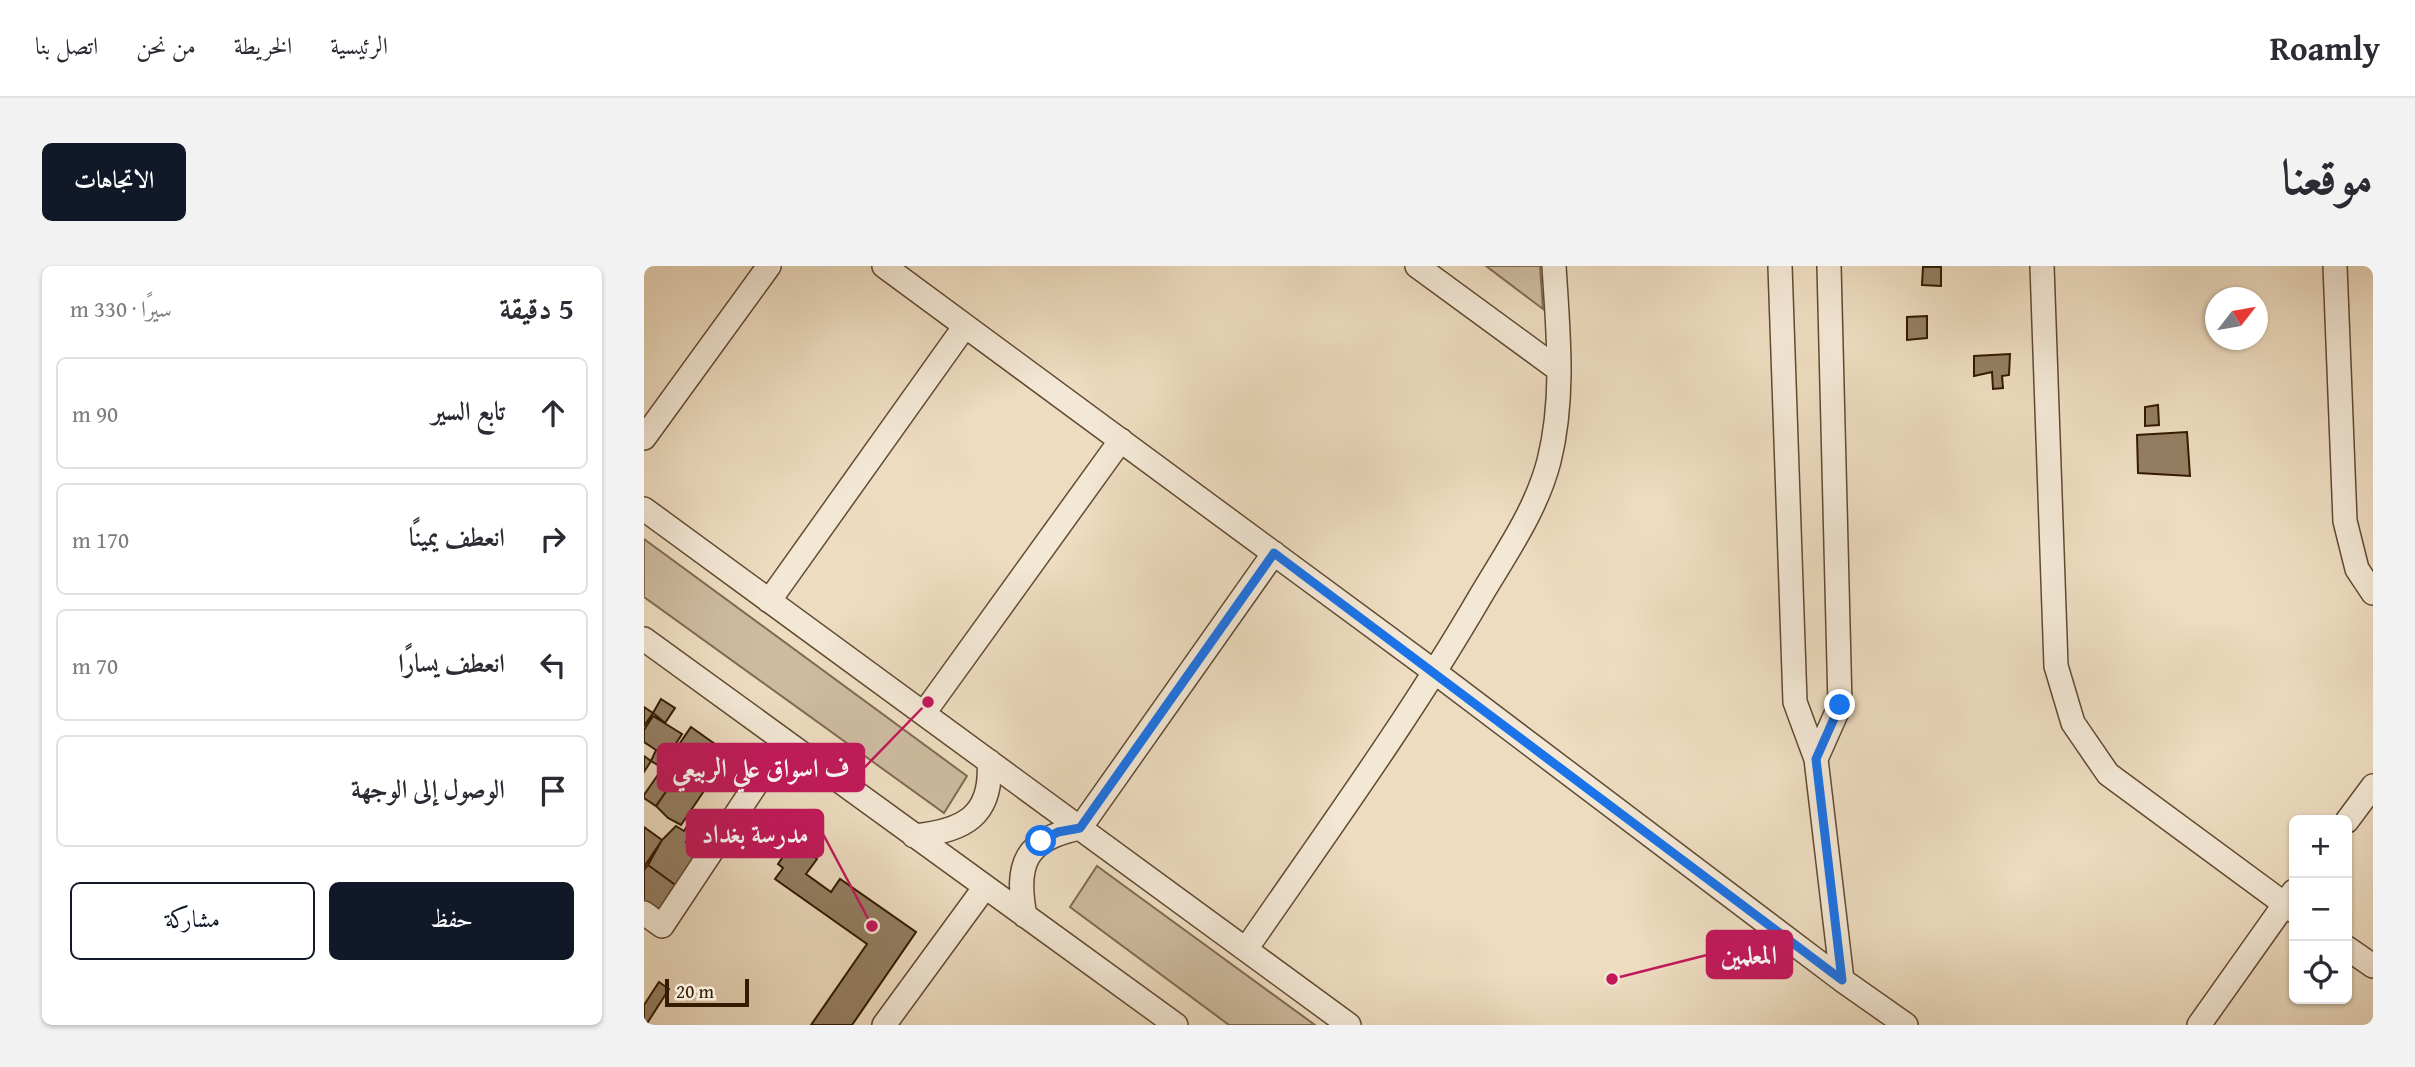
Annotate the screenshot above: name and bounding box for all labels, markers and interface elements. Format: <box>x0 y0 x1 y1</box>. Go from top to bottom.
text: Roamly <box>2270 24 2380 72</box>
text: اتصل بنا <box>35 28 98 63</box>
text: من نحن <box>136 28 196 63</box>
text: الخريطة <box>234 28 292 63</box>
text: الرئيسية <box>330 28 388 63</box>
text: موقعنا <box>2281 140 2373 212</box>
button: الاتجاهات <box>42 143 186 221</box>
text: 5 دقيقة <box>499 286 574 330</box>
north arrow <box>2205 287 2268 350</box>
text: سيرًا · 330 m <box>70 292 172 325</box>
text: تابع السير <box>431 391 505 430</box>
icon: ahead <box>534 394 572 432</box>
text: 90 m <box>72 397 118 430</box>
text: انعطف يمينًا <box>409 517 505 556</box>
icon: right <box>534 520 572 558</box>
text: 170 m <box>72 523 129 556</box>
text: انعطف يسارًا <box>398 643 505 682</box>
icon: left <box>534 646 572 684</box>
text: 70 m <box>72 649 118 682</box>
route end <box>1824 689 1855 720</box>
callout: ف اسواق علي الربيعي <box>658 744 864 791</box>
text: ف اسواق علي الربيعي <box>672 748 850 793</box>
text: الوصول إلى الوجهة <box>351 769 505 808</box>
icon: arrive <box>534 772 572 810</box>
callout: مدرسة بغداد <box>687 810 823 857</box>
text: مدرسة بغداد <box>701 814 809 853</box>
map controls <box>2289 815 2352 1004</box>
button: + <box>2289 815 2352 878</box>
route start <box>1025 825 1056 856</box>
button: − <box>2289 878 2352 941</box>
button: مشاركة <box>70 882 315 960</box>
button: حفظ <box>329 882 574 960</box>
callout: المعلمين <box>1707 931 1792 978</box>
text: المعلمين <box>1721 935 1777 974</box>
button: locate <box>2289 941 2352 1004</box>
scale bar <box>665 976 749 1008</box>
text: 20 m <box>676 977 714 1005</box>

